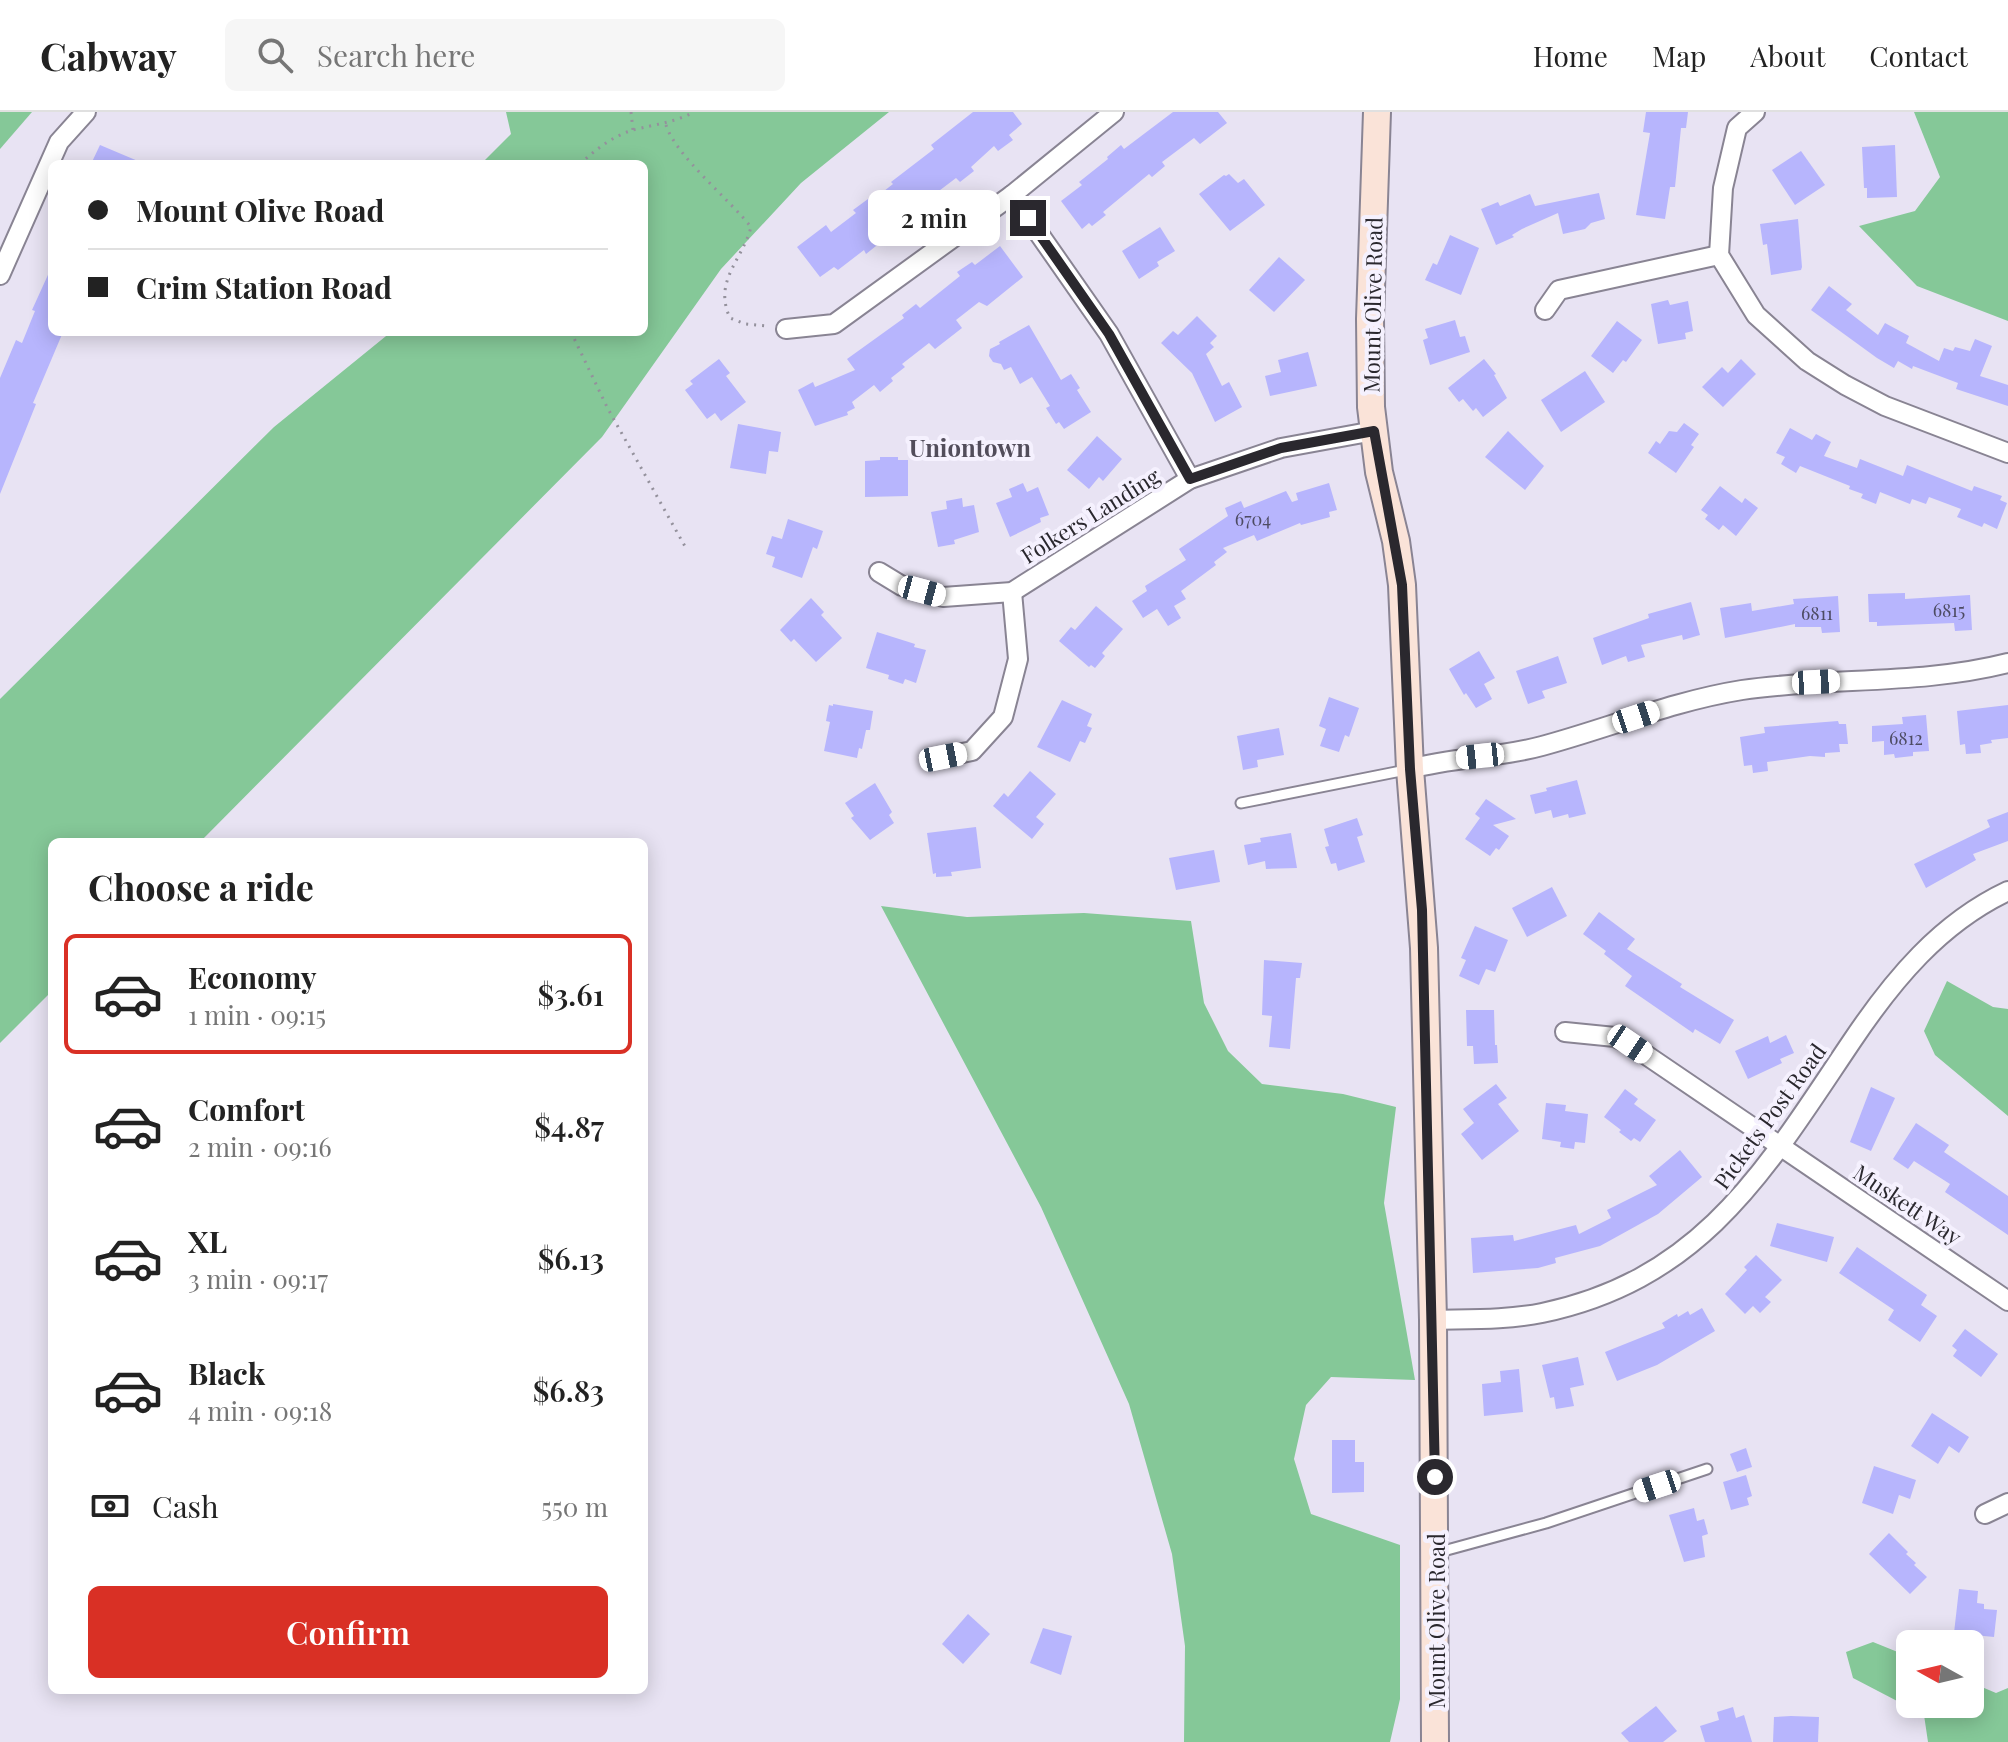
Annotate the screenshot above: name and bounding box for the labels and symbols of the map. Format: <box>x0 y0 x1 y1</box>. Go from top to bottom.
callout: 2 min <box>868 190 1000 246</box>
route end <box>1010 200 1046 236</box>
street label: Mount Olive Road <box>1355 217 1389 393</box>
district label: Uniontown <box>909 431 1031 463</box>
street label: Folkers Landing <box>1015 460 1166 570</box>
house number: 6704 <box>1235 507 1271 531</box>
car <box>896 573 948 609</box>
house number: 6815 <box>1933 598 1965 622</box>
house number: 6811 <box>1801 601 1833 625</box>
car <box>1791 669 1841 695</box>
car <box>1609 698 1663 736</box>
house number: 6812 <box>1889 726 1923 750</box>
car <box>917 741 969 773</box>
car <box>1455 742 1505 770</box>
car <box>1603 1021 1657 1067</box>
street label: Pickets Post Road <box>1706 1037 1832 1195</box>
street label: Muskett Way <box>1848 1157 1968 1251</box>
route start <box>1417 1459 1453 1495</box>
car <box>1630 1467 1684 1505</box>
street label: Mount Olive Road <box>1421 1533 1451 1709</box>
north arrow <box>1896 1630 1984 1718</box>

